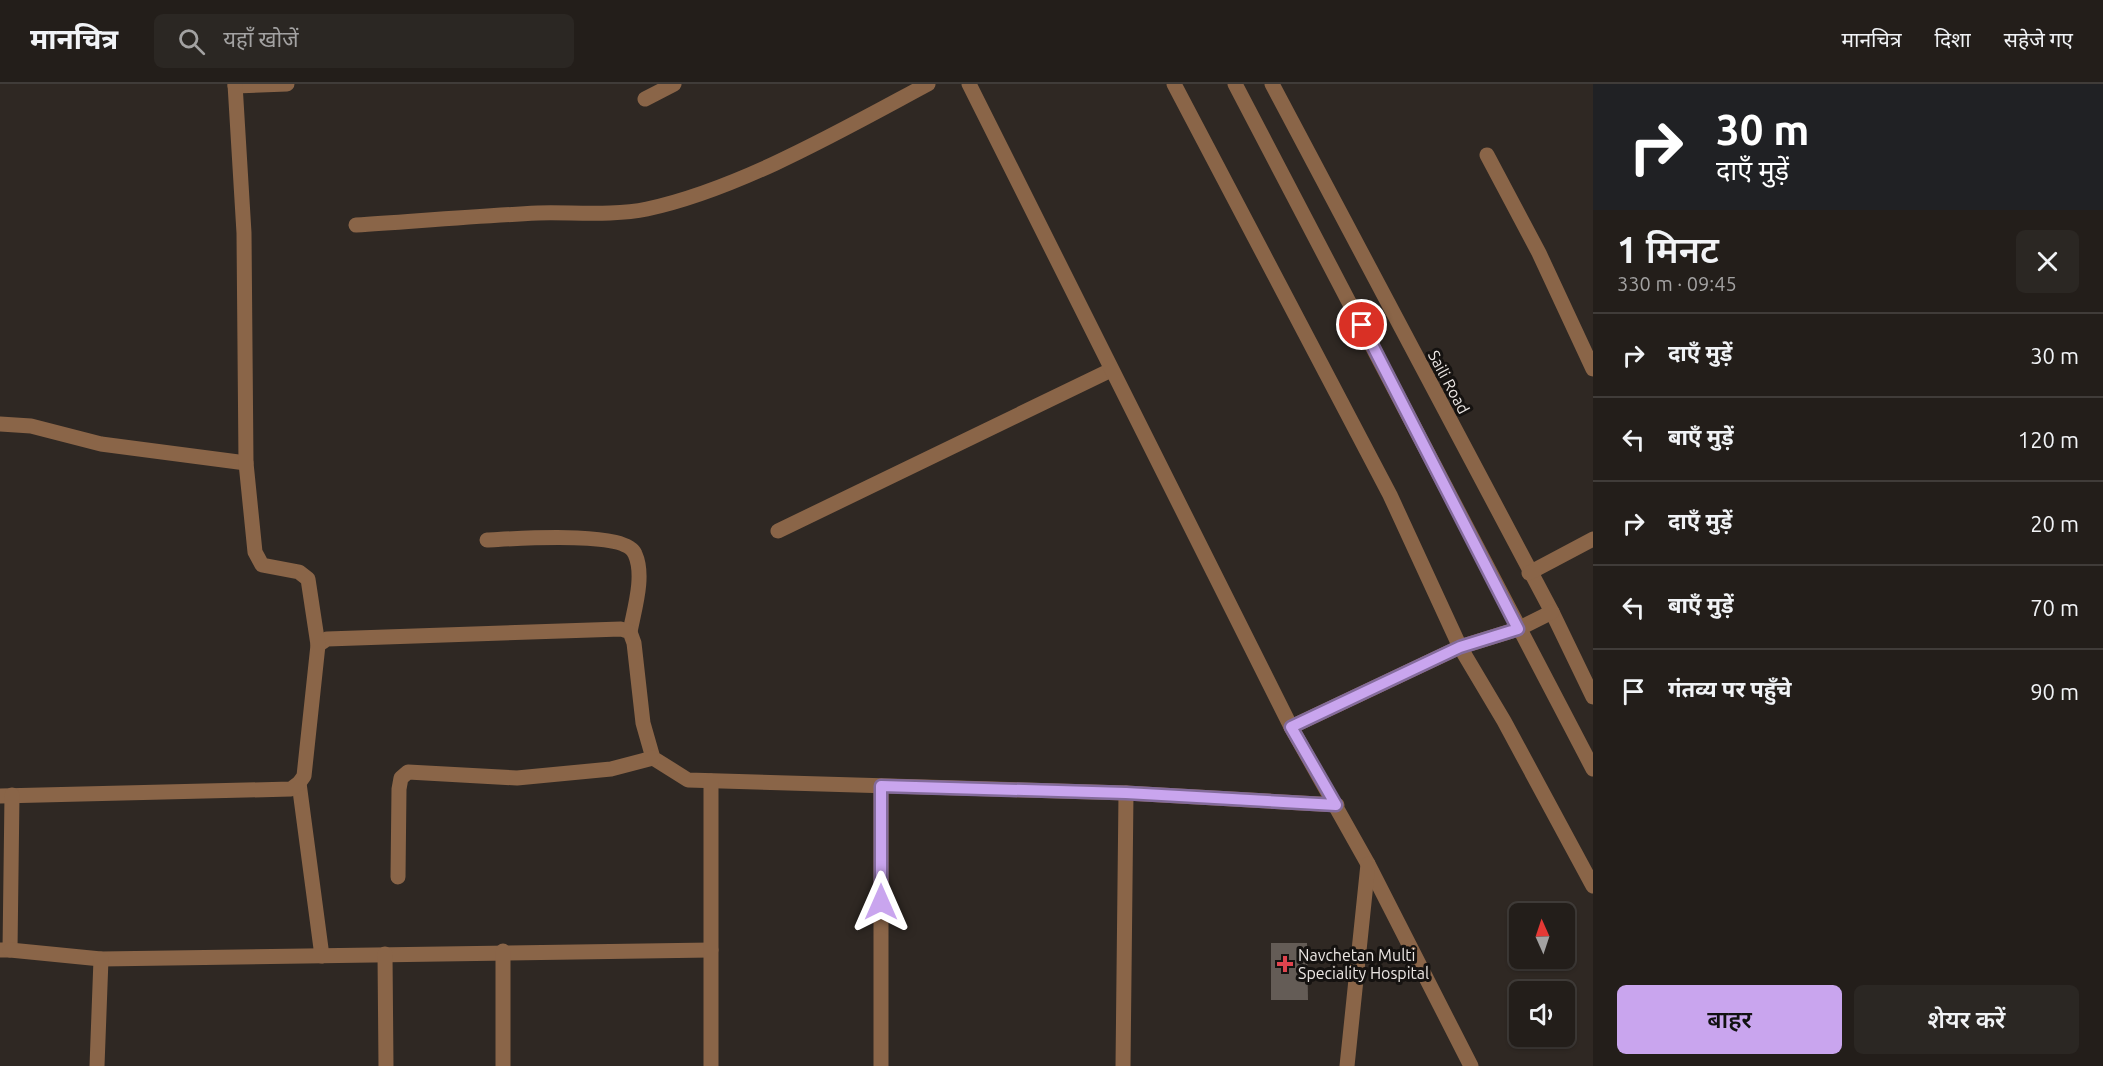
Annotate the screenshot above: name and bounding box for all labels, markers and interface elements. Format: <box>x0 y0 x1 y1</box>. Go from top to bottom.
search box <box>154 14 574 68</box>
text: मानचित्र <box>30 23 118 54</box>
icon: search <box>175 25 208 58</box>
text: यहाँ खोजें <box>223 26 298 51</box>
text: मानचित्र <box>1841 27 1902 51</box>
text: दिशा <box>1935 27 1971 51</box>
text: सहेजे गए <box>2004 27 2073 51</box>
text: 30 m <box>1716 106 1810 153</box>
icon: right <box>1617 108 1695 186</box>
text: दाएँ मुड़ें <box>1716 155 1789 185</box>
text: 1 मिनट <box>1617 229 1719 270</box>
button: close <box>2016 230 2079 293</box>
text: 330 m · 09:45 <box>1617 272 1737 295</box>
pin <box>1336 299 1387 350</box>
icon: arrive <box>1345 308 1378 341</box>
icon: right <box>1617 339 1650 372</box>
text: दाएँ मुड़ें <box>1668 340 1732 365</box>
text: 30 m <box>2030 343 2079 368</box>
street label: Saili Road <box>1425 347 1473 417</box>
icon: left <box>1617 423 1650 456</box>
text: बाएँ मुड़ें <box>1668 424 1734 449</box>
text: 120 m <box>2018 427 2079 452</box>
icon: right <box>1617 507 1650 540</box>
text: दाएँ मुड़ें <box>1668 508 1732 533</box>
text: 20 m <box>2030 511 2079 536</box>
icon: left <box>1617 591 1650 624</box>
text: बाएँ मुड़ें <box>1668 592 1734 617</box>
text: 70 m <box>2030 595 2079 620</box>
icon: arrive <box>1617 675 1650 708</box>
text: गंतव्य पर पहुँचे <box>1668 676 1792 701</box>
text: 90 m <box>2030 679 2079 704</box>
position arrow <box>849 870 913 934</box>
north arrow <box>1509 903 1575 969</box>
map controls <box>1509 903 1575 1047</box>
place label: Navchetan Multi Speciality Hospital <box>1298 946 1429 982</box>
marker: Navchetan Multi Speciality Hospital <box>1276 955 1294 973</box>
button: sound <box>1509 981 1575 1047</box>
button: बाहर <box>1617 985 1842 1054</box>
button: शेयर करें <box>1854 985 2079 1054</box>

